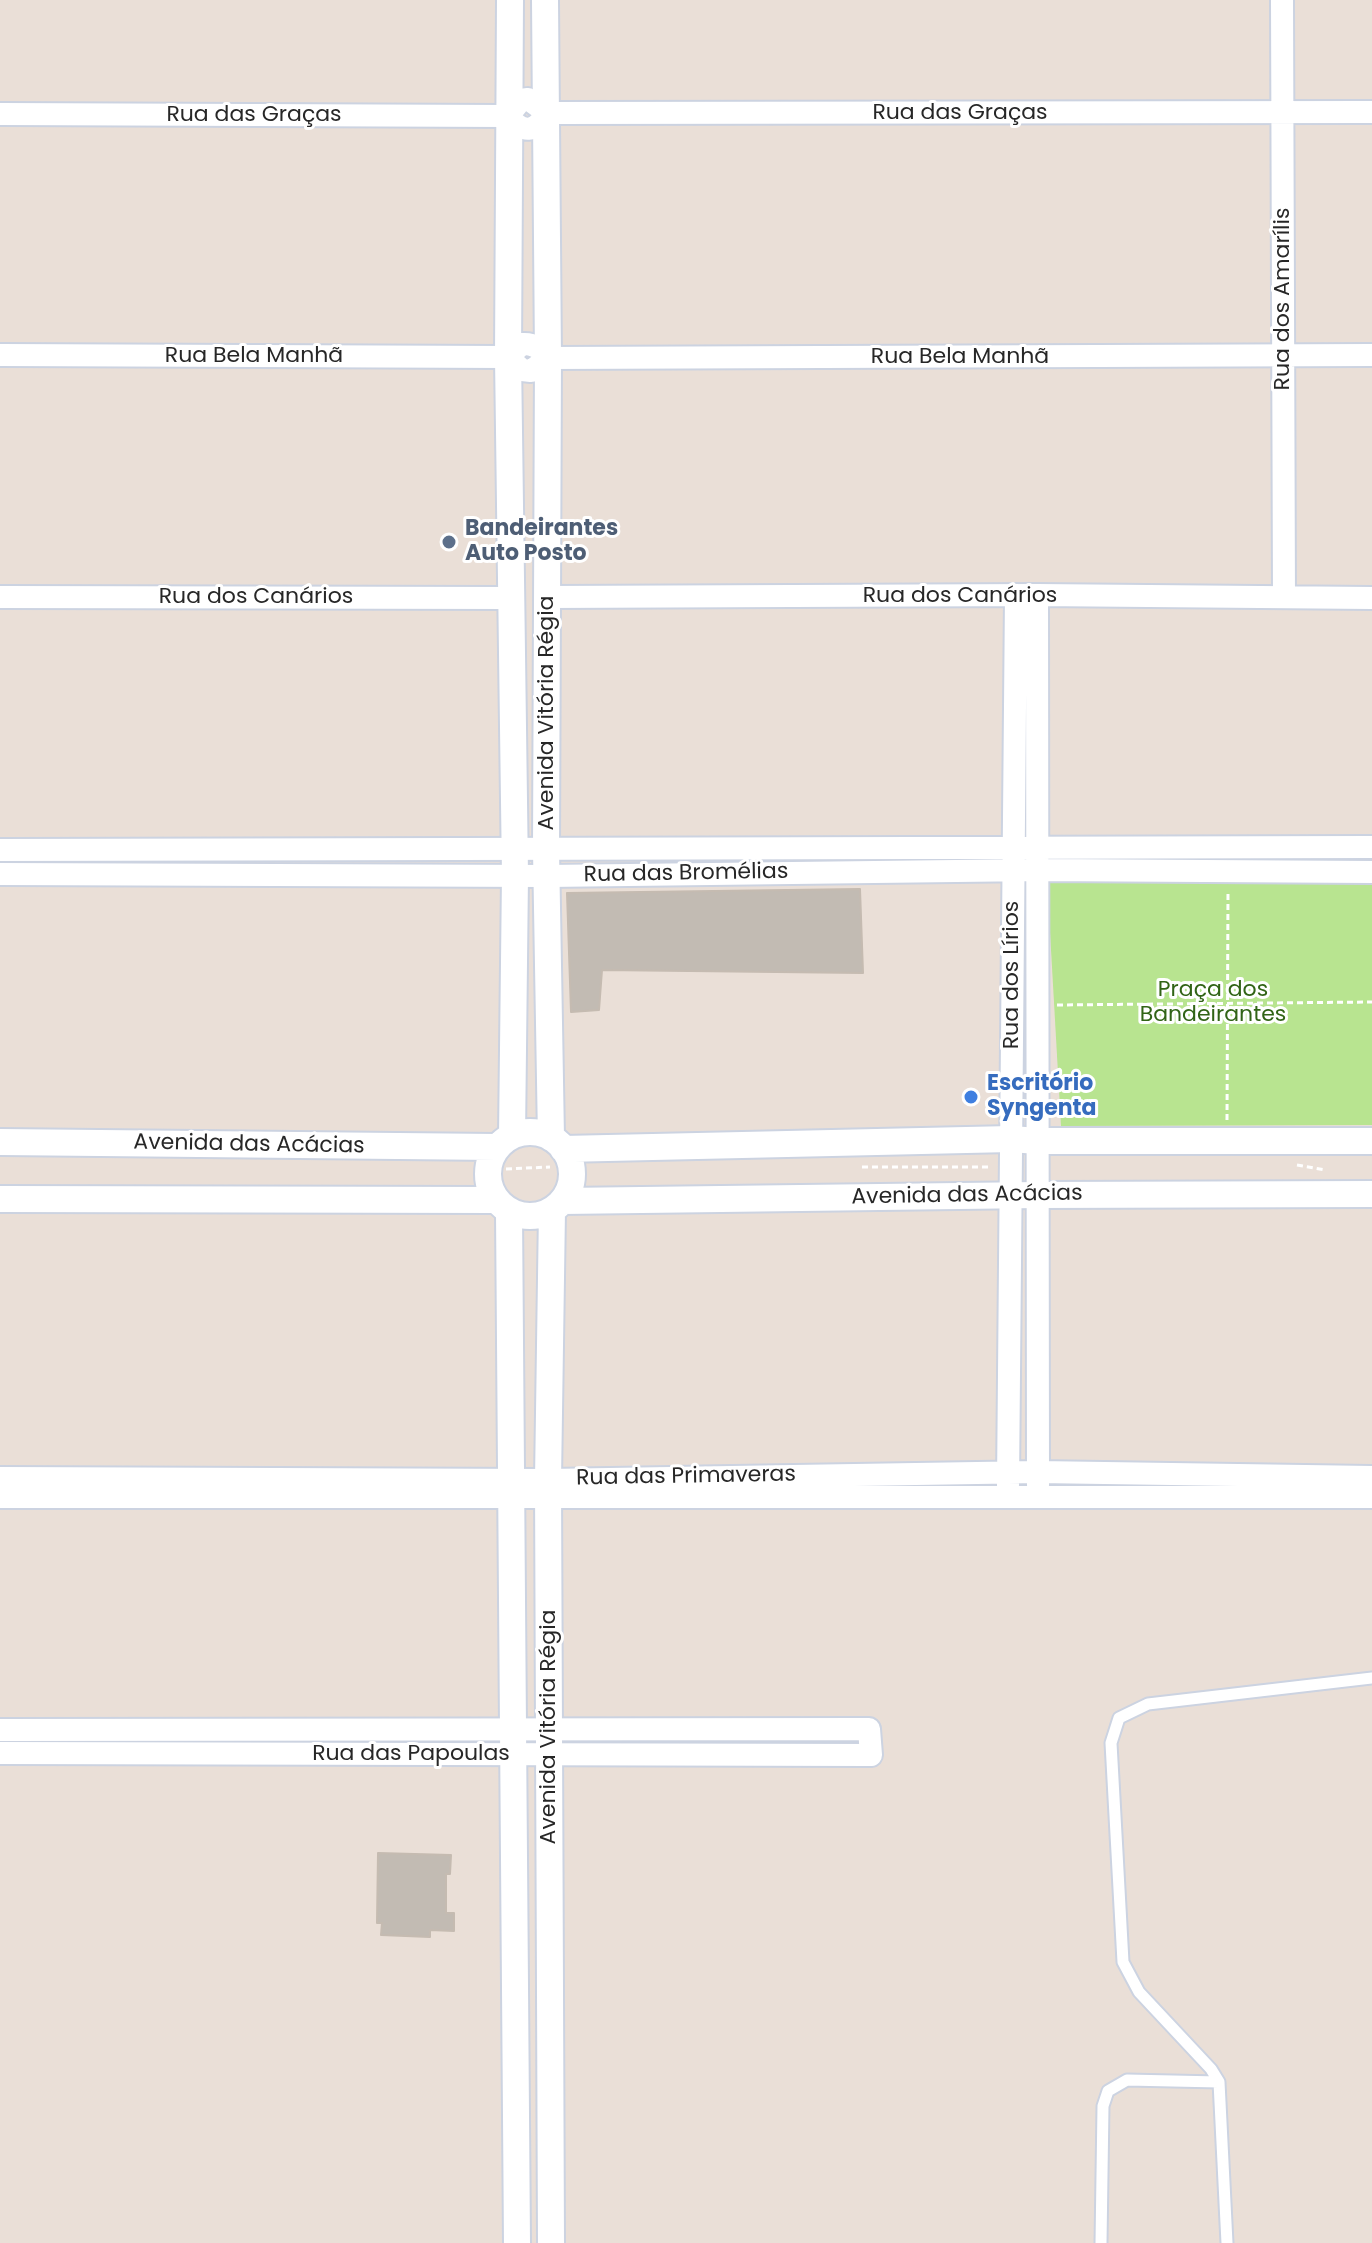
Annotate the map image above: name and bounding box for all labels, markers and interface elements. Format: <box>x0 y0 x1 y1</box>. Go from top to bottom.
street label: Rua das Graças <box>872 100 1048 126</box>
street label: Rua das Graças <box>166 102 342 128</box>
street label: Rua dos Amarílis <box>1270 208 1296 390</box>
street label: Rua Bela Manhã <box>165 343 343 369</box>
street label: Rua Bela Manhã <box>871 344 1049 370</box>
place label: Bandeirantes Auto Posto <box>465 516 618 568</box>
marker: Bandeirantes Auto Posto <box>440 533 458 551</box>
street label: Rua dos Canários <box>863 583 1057 609</box>
street label: Rua dos Canários <box>159 584 353 610</box>
street label: Avenida Vitória Régia <box>534 596 560 830</box>
street label: Rua das Bromélias <box>584 859 788 889</box>
street label: Rua dos Lírios <box>999 901 1025 1049</box>
park label: Praça dos Bandeirantes <box>1140 977 1286 1028</box>
place label: Escritório Syngenta <box>987 1071 1096 1122</box>
marker: Escritório Syngenta <box>962 1088 980 1106</box>
street label: Avenida das Acácias <box>133 1130 365 1160</box>
street label: Avenida das Acácias <box>851 1181 1083 1211</box>
street label: Rua das Primaveras <box>576 1462 796 1492</box>
street label: Avenida Vitória Régia <box>536 1610 562 1844</box>
street label: Rua das Papoulas <box>312 1741 510 1767</box>

